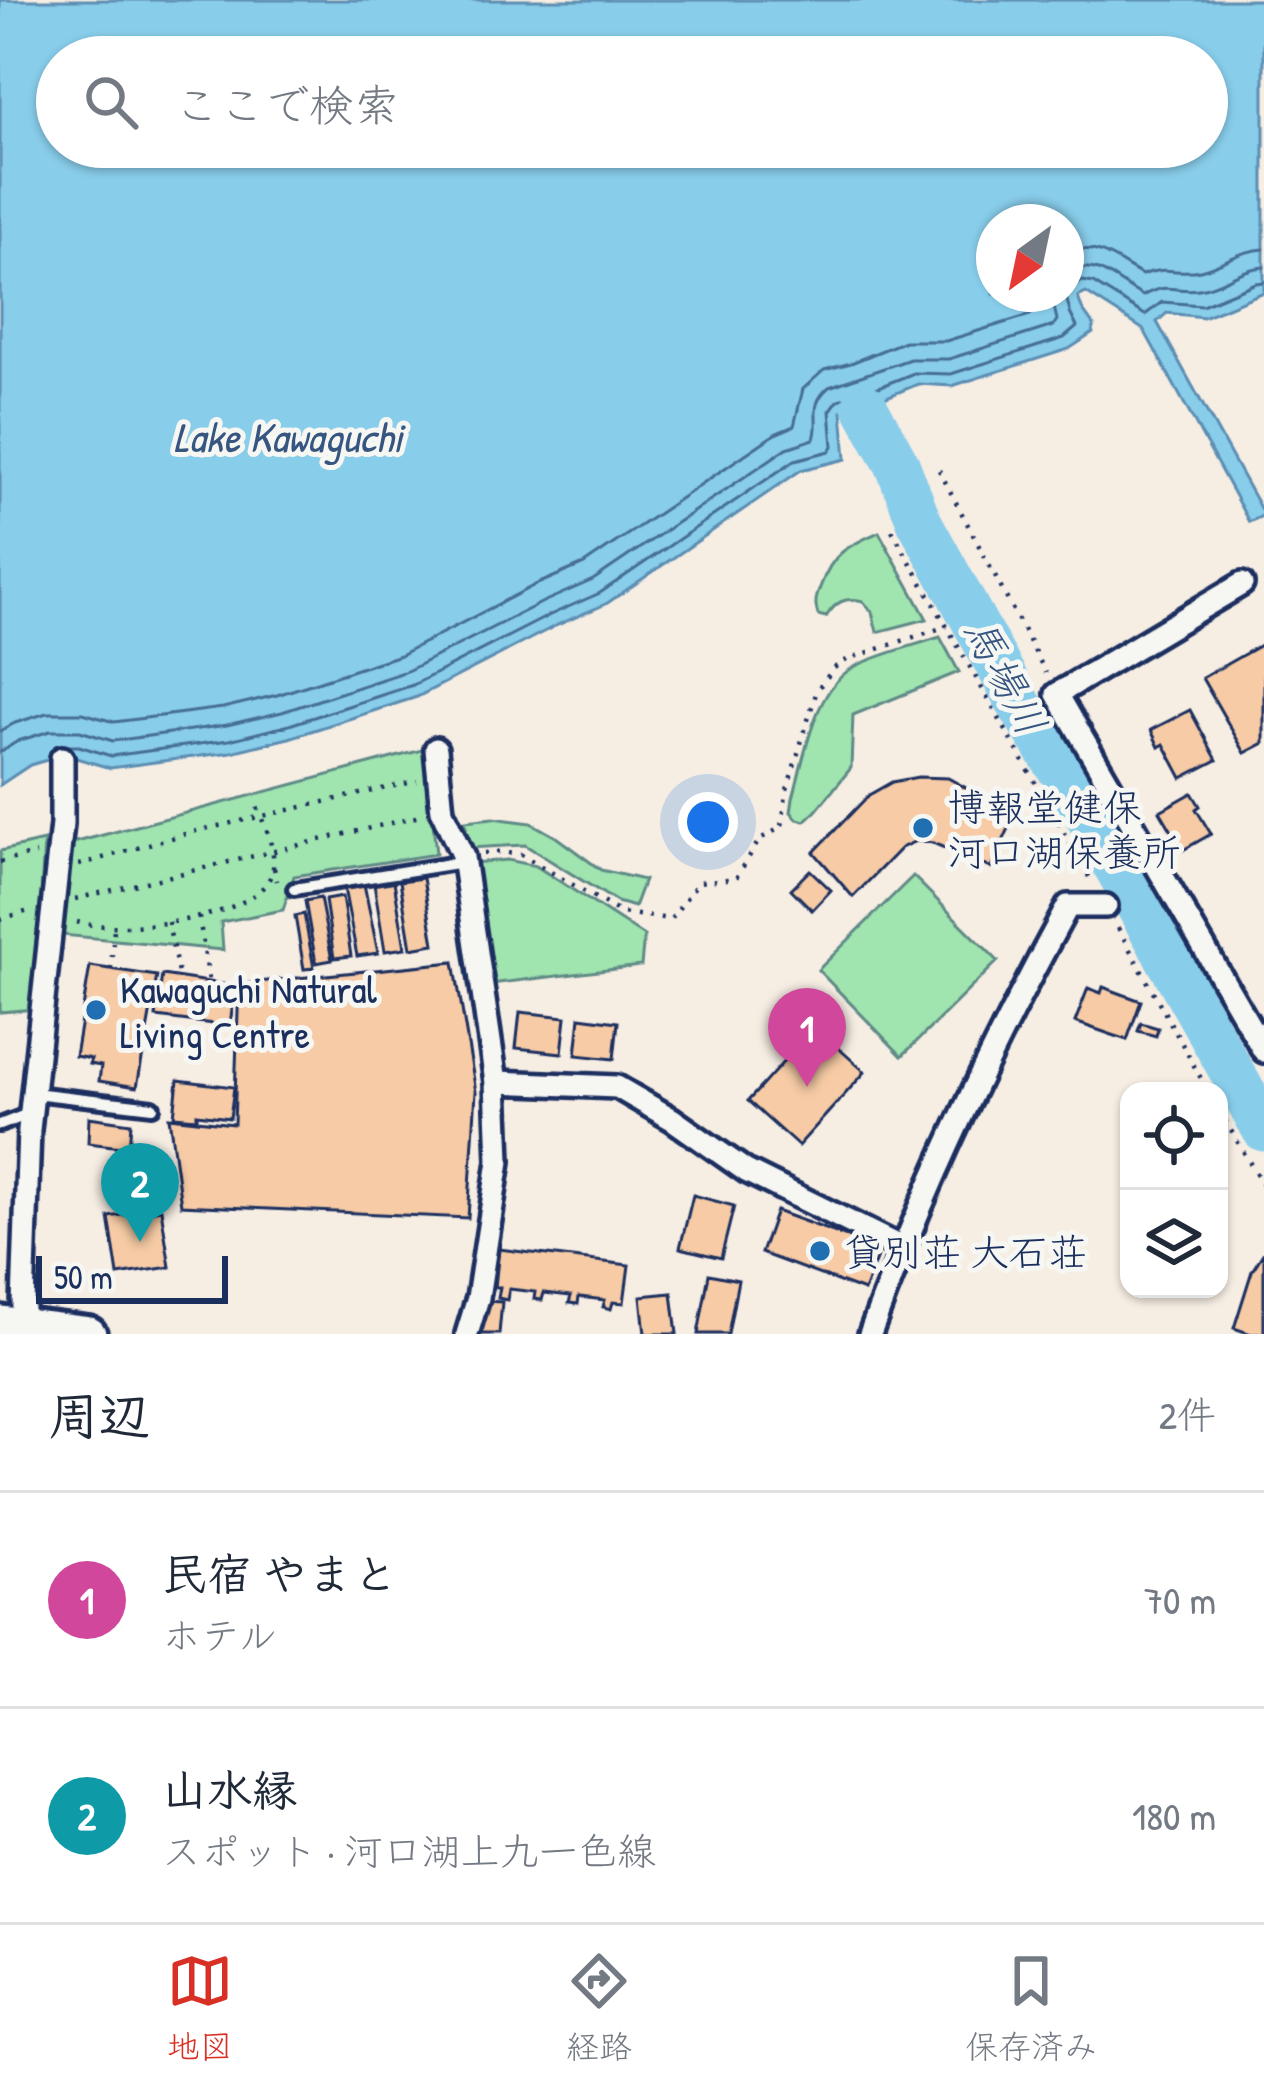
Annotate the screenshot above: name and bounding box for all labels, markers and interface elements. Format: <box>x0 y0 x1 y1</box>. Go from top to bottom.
search box <box>36 36 1228 168</box>
icon: search <box>78 69 144 135</box>
text: ここで検索 <box>174 74 399 135</box>
north arrow <box>976 204 1084 312</box>
water label: Lake Kawaguchi <box>173 408 406 466</box>
water label: 馬場川 <box>951 607 1061 745</box>
place label: 博報堂健保 河口湖保養所 <box>947 780 1181 878</box>
your location <box>678 792 738 852</box>
marker: 博報堂健保 河口湖保養所 <box>910 815 936 841</box>
place label: Kawaguchi Natural Living Centre <box>120 962 378 1060</box>
pin: 1 <box>768 988 846 1087</box>
marker: Kawaguchi Natural Living Centre <box>83 997 109 1023</box>
map controls <box>1120 1082 1228 1298</box>
button: locate <box>1120 1082 1228 1190</box>
pin: 2 <box>101 1143 179 1242</box>
button: layers <box>1120 1190 1228 1298</box>
place label: 貸別荘 大石荘 <box>844 1225 1087 1278</box>
marker: 貸別荘 大石荘 <box>807 1238 833 1264</box>
scale bar <box>36 1250 228 1303</box>
text: 50 m <box>54 1255 113 1299</box>
text: 周辺 <box>48 1381 150 1450</box>
text: 2件 <box>1159 1388 1216 1441</box>
text: 民宿 やまと <box>162 1543 397 1604</box>
text: 1 <box>80 1573 94 1626</box>
text: 70 m <box>1144 1573 1216 1626</box>
text: ホテル <box>162 1608 277 1661</box>
text: 山水縁 <box>162 1759 297 1820</box>
text: 2 <box>78 1789 96 1842</box>
text: 180 m <box>1132 1789 1216 1842</box>
text: スポット · 河口湖上九一色線 <box>162 1824 656 1877</box>
tab: 地図 <box>167 1948 233 2068</box>
tab: 経路 <box>566 1948 632 2068</box>
tab: 保存済み <box>965 1948 1097 2068</box>

